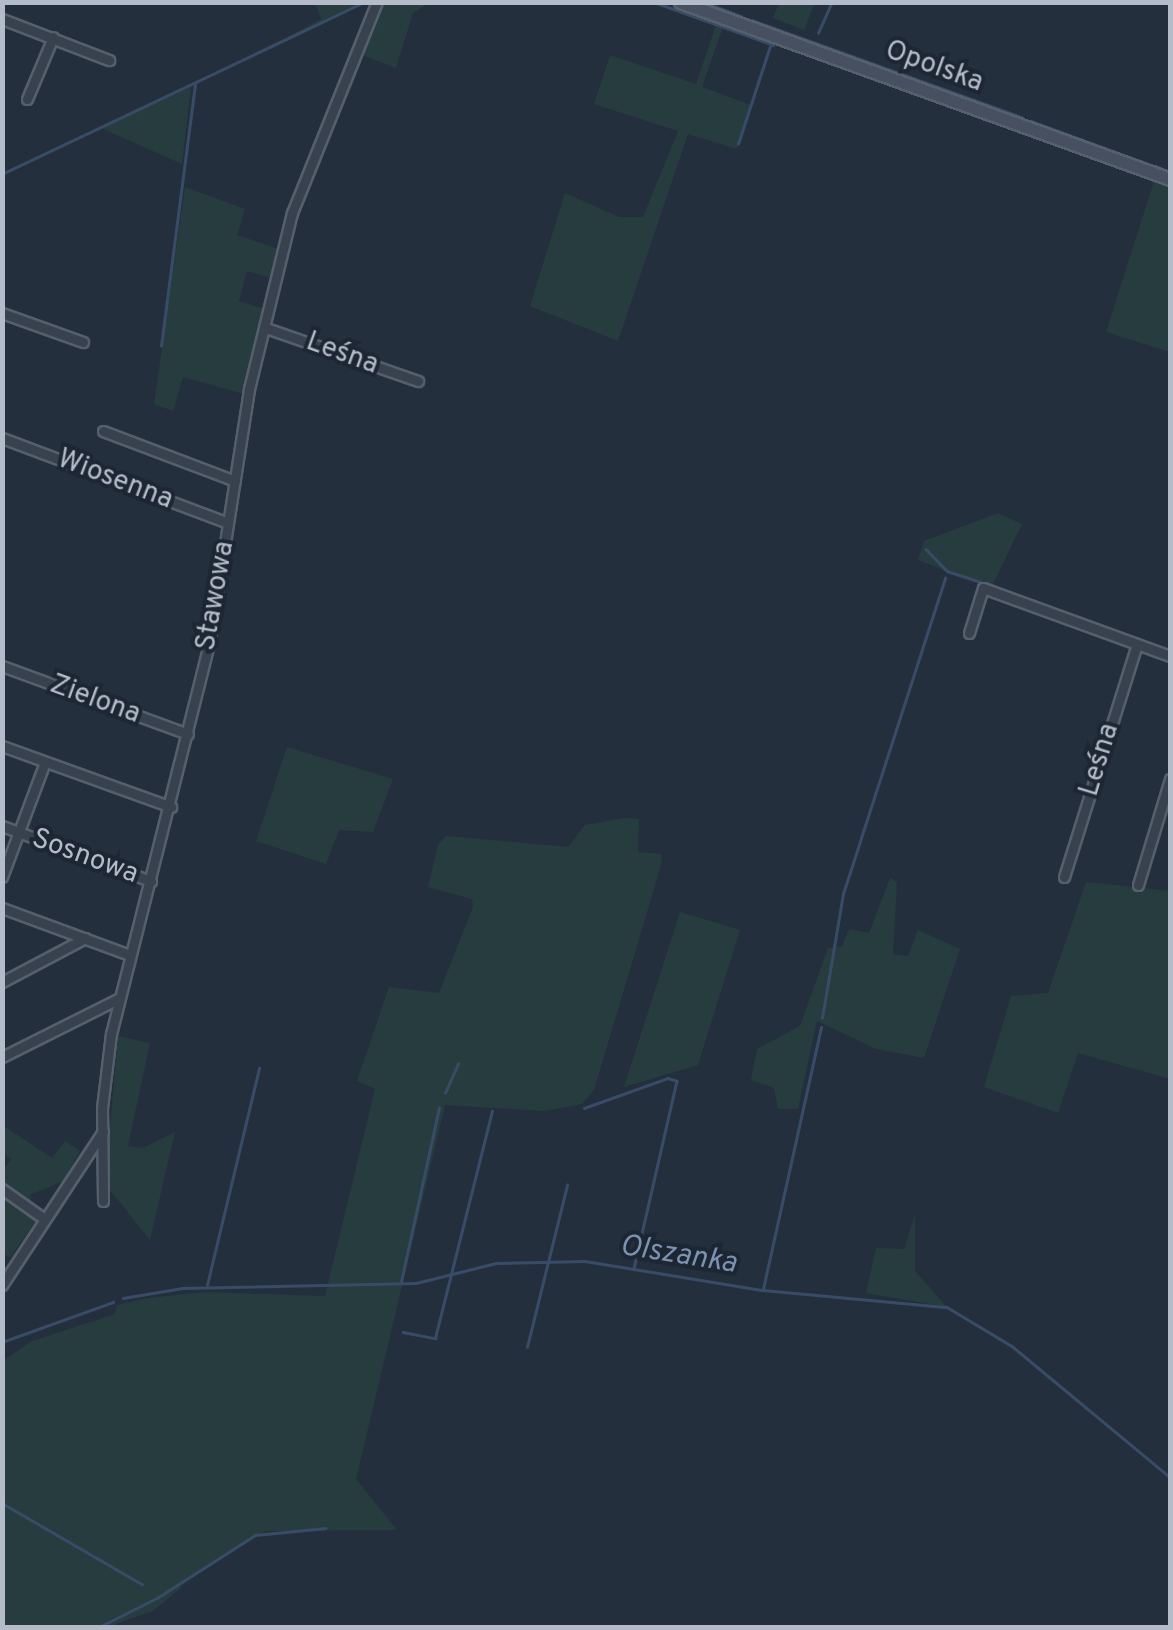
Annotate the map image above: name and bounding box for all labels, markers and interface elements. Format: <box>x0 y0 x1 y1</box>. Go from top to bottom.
street label: Opolska <box>880 34 988 100</box>
street label: Leśna <box>301 325 383 383</box>
street label: Wiosenna <box>53 443 177 517</box>
street label: Stawowa <box>190 539 242 653</box>
street label: Zielona <box>45 668 145 732</box>
street label: Leśna <box>1073 719 1127 801</box>
street label: Sosnowa <box>27 822 143 892</box>
water label: Olszanka <box>617 1229 739 1283</box>

